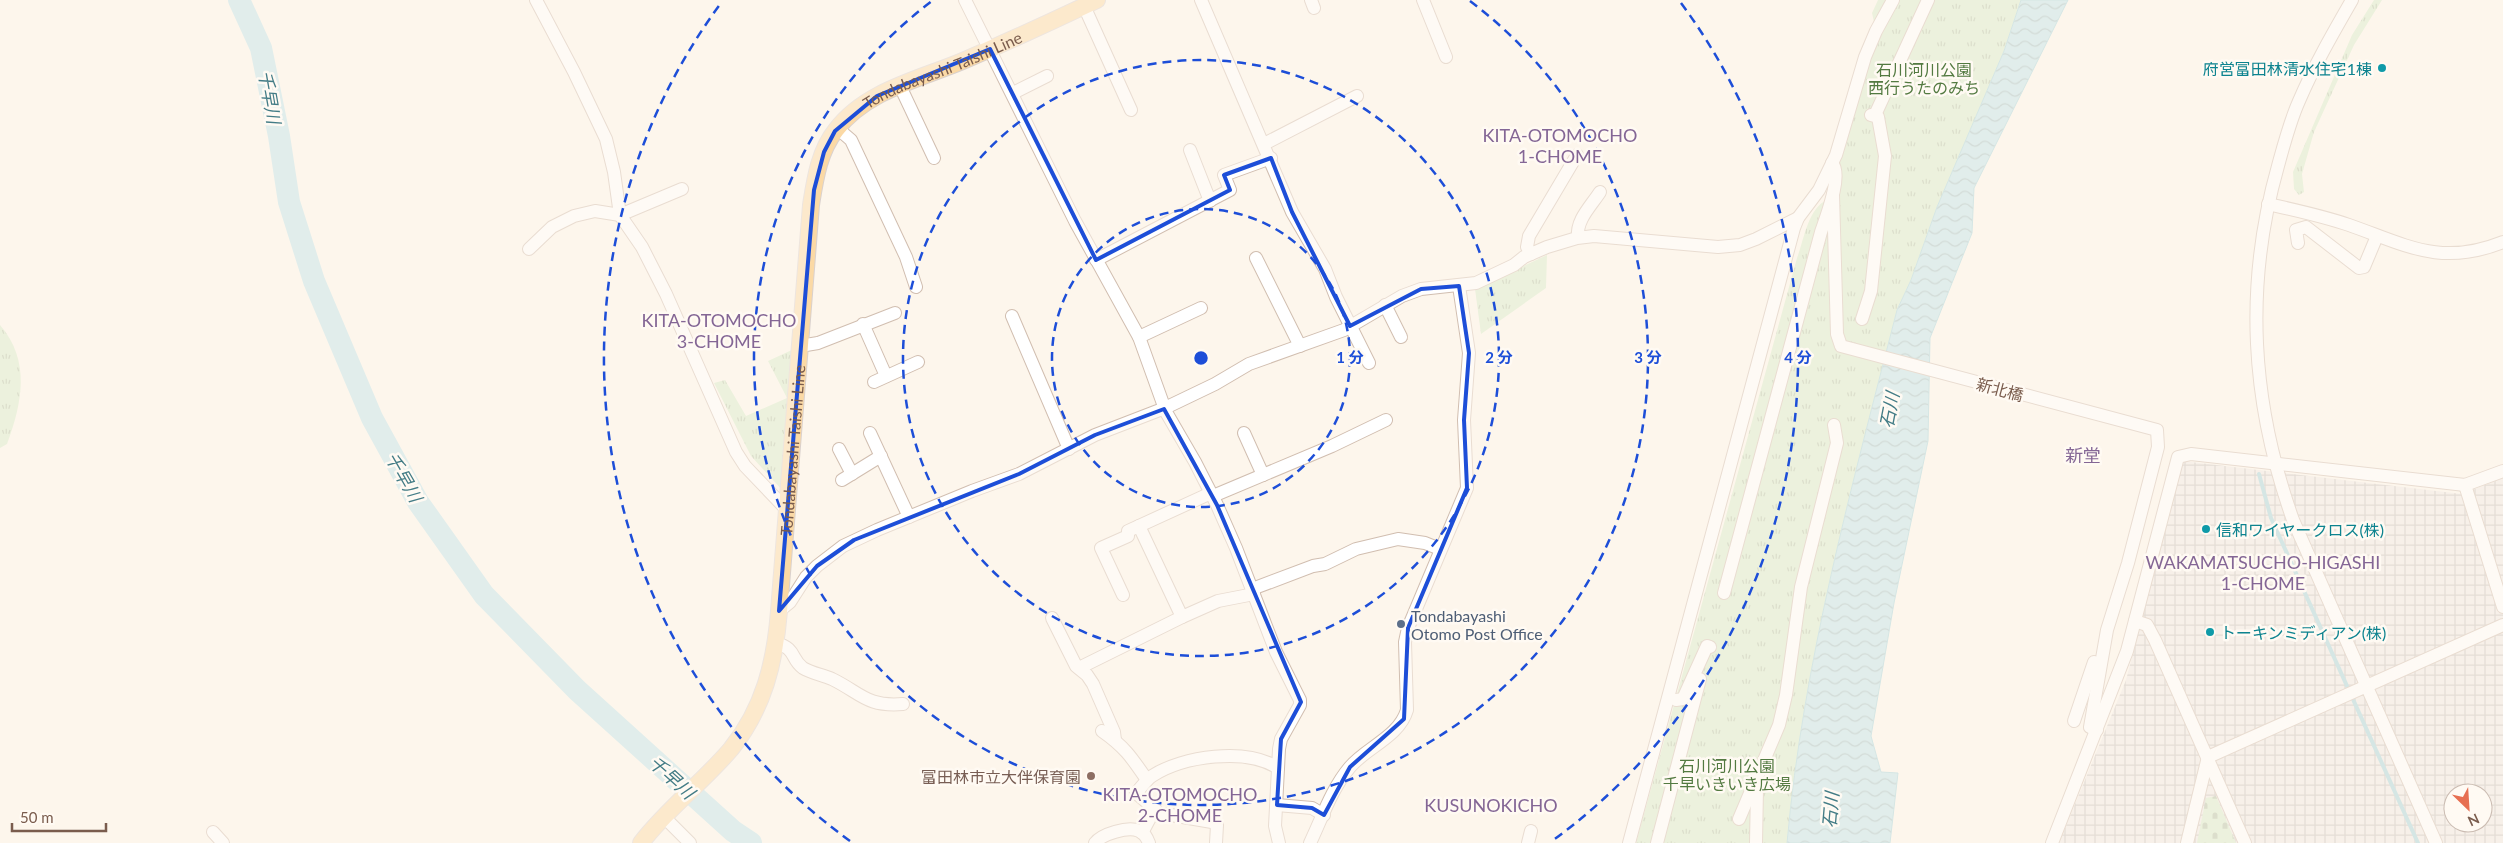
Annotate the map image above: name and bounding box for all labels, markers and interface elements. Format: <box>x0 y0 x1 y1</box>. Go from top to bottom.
street label: Tondabayashi Taishi Line <box>859 27 1025 112</box>
place label: 府営富田林清水住宅1棟 <box>2203 59 2372 78</box>
park label: 石川河川公園 西行うたのみち <box>1868 60 1980 97</box>
marker: 府営富田林清水住宅1棟 <box>2376 62 2388 74</box>
water label: 千早川 <box>254 69 286 127</box>
district label: KITA-OTOMOCHO 1-CHOME <box>1483 124 1637 167</box>
district label: KITA-OTOMOCHO 3-CHOME <box>642 309 796 352</box>
text: 1 分 <box>1336 348 1364 366</box>
text: 2 分 <box>1485 348 1513 366</box>
text: 3 分 <box>1634 348 1662 366</box>
text: 4 分 <box>1784 348 1812 366</box>
centre of rings <box>1192 349 1210 367</box>
street label: Tondabayashi Taishi Line <box>775 364 808 536</box>
street label: 新北橋 <box>1974 374 2026 404</box>
water label: 石川 <box>1875 388 1904 430</box>
district label: 新堂 <box>2065 444 2101 466</box>
water label: 千早川 <box>381 448 428 508</box>
place label: 信和ワイヤークロス(株) <box>2216 520 2384 539</box>
marker: 信和ワイヤークロス(株) <box>2200 523 2212 535</box>
district label: WAKAMATSUCHO-HIGASHI 1-CHOME <box>2146 551 2380 594</box>
place label: Tondabayashi Otomo Post Office <box>1411 606 1543 643</box>
marker: Tondabayashi Otomo Post Office <box>1395 618 1407 630</box>
place label: トーキンミディアン(株) <box>2220 623 2386 642</box>
marker: トーキンミディアン(株) <box>2204 626 2216 638</box>
water label: 千早川 <box>645 751 701 805</box>
park label: 石川河川公園 千早いきいき広場 <box>1663 756 1791 793</box>
place label: 富田林市立大伴保育園 <box>921 767 1081 786</box>
marker: 富田林市立大伴保育園 <box>1085 770 1097 782</box>
district label: KITA-OTOMOCHO 2-CHOME <box>1103 783 1257 826</box>
north arrow <box>2443 783 2493 833</box>
water label: 石川 <box>1817 789 1843 829</box>
district label: KUSUNOKICHO <box>1424 794 1558 816</box>
scale bar <box>12 800 106 832</box>
text: 50 m <box>20 808 54 826</box>
text: N <box>2465 810 2482 830</box>

